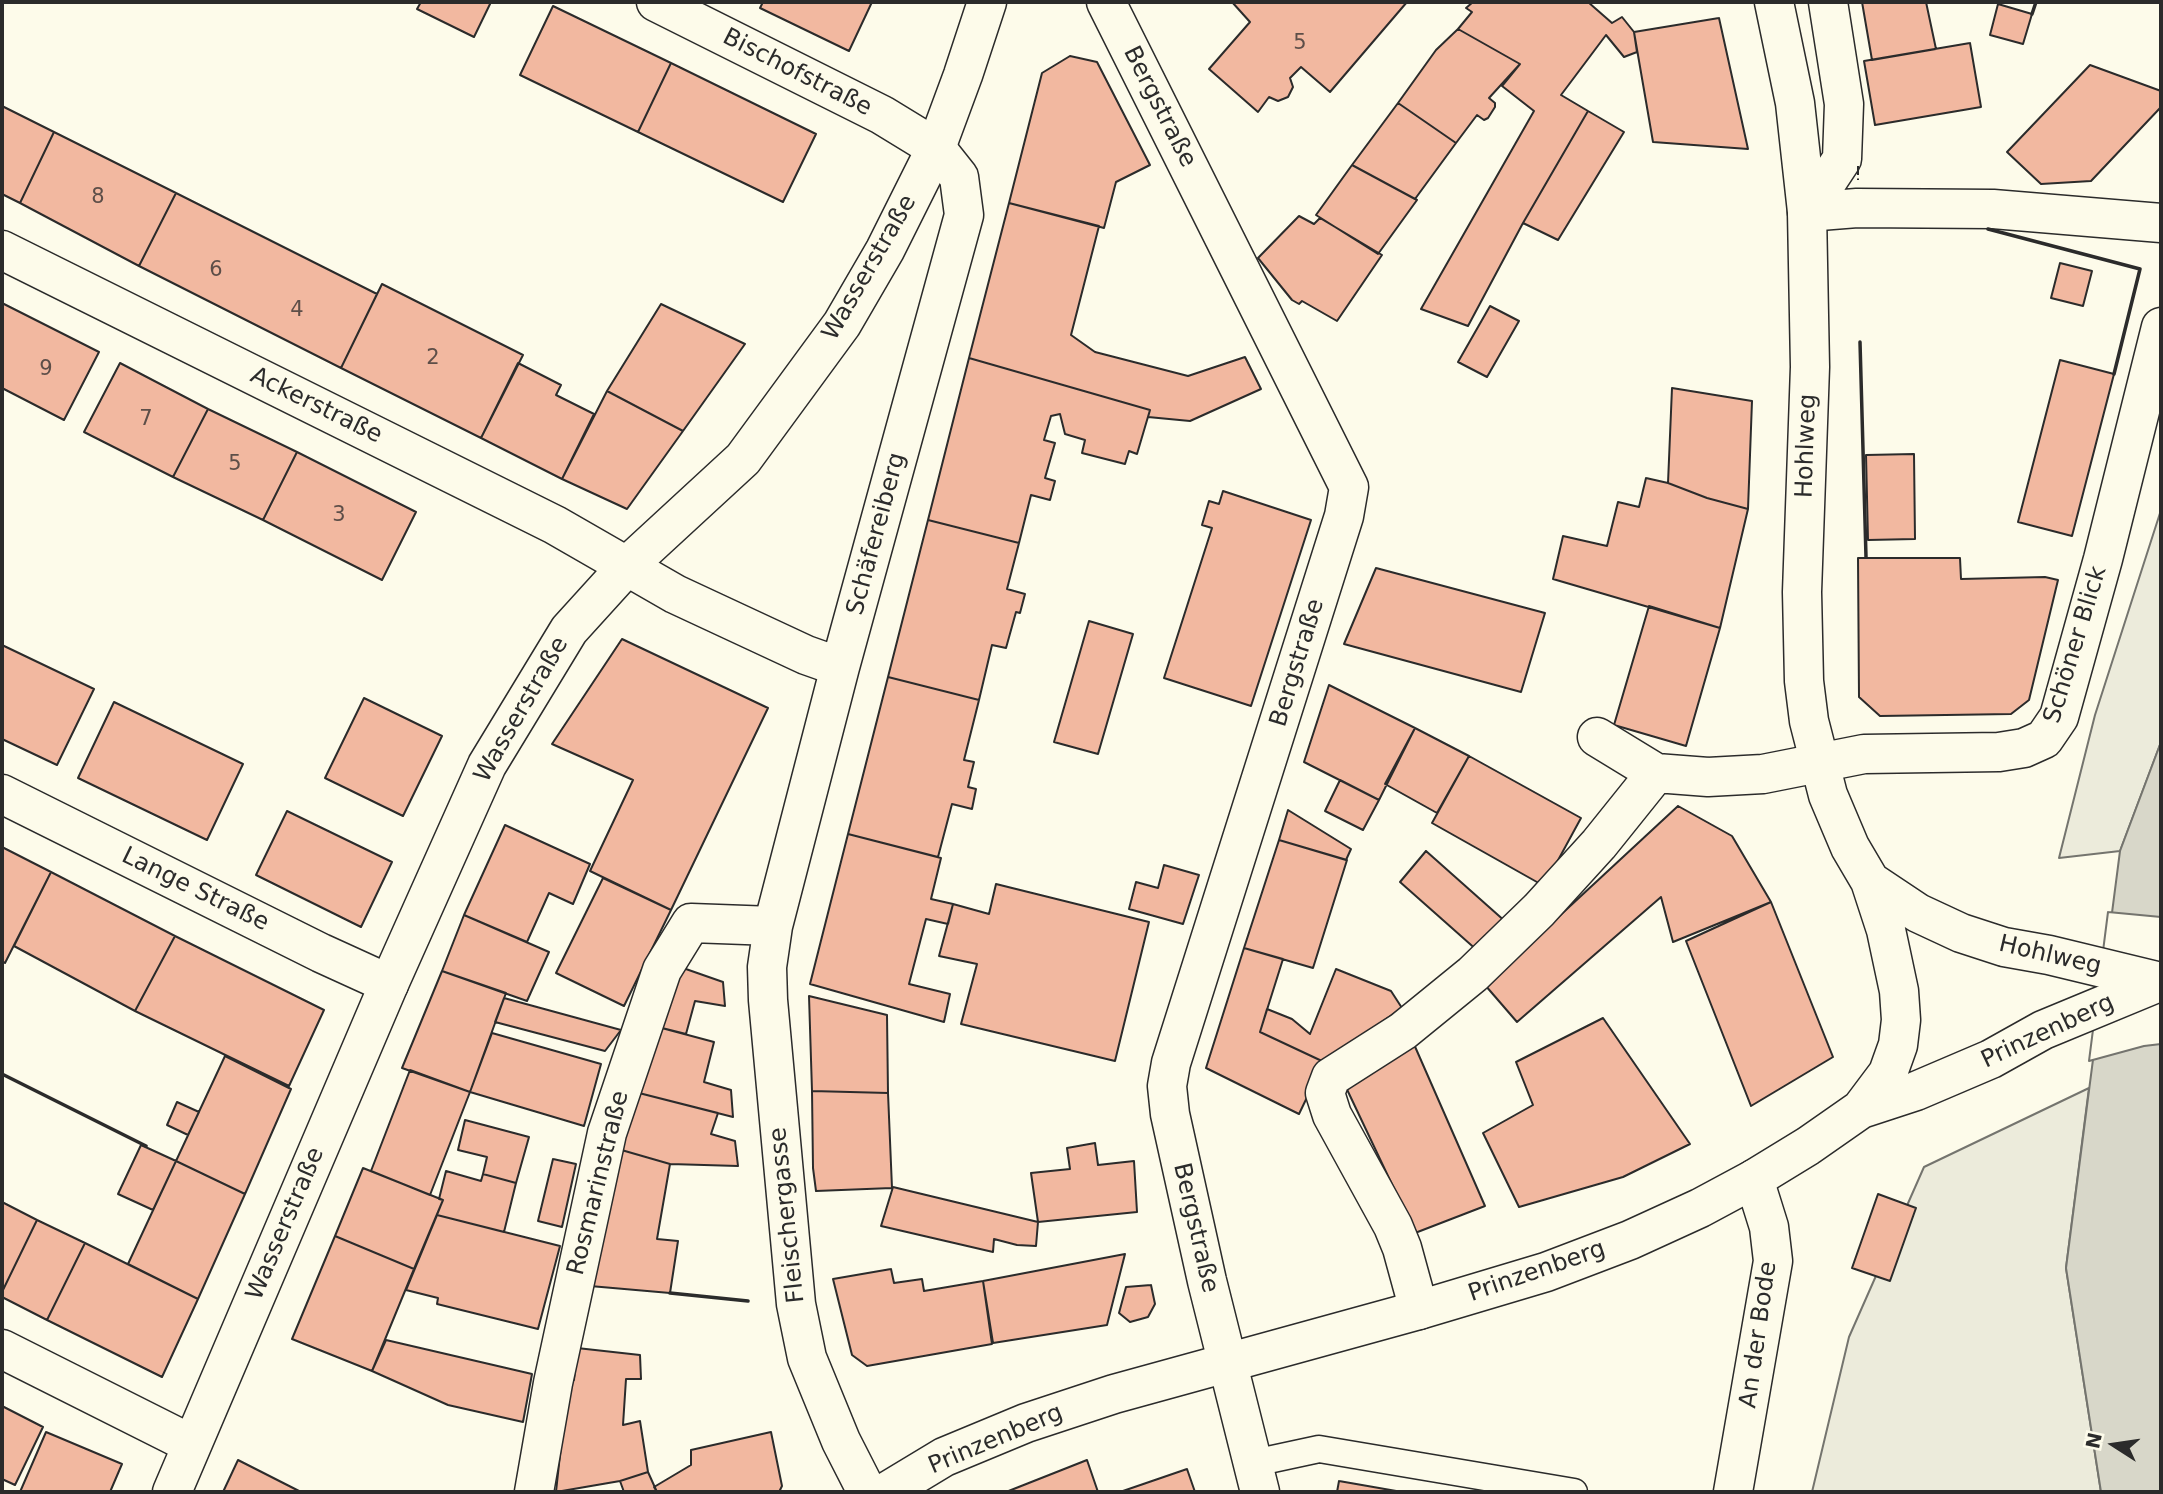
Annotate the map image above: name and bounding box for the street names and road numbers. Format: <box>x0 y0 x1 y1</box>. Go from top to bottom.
street label: Bischofstraße <box>718 23 876 123</box>
street label: Bergstraße <box>1116 42 1202 172</box>
street label: Wasserstraße <box>817 190 923 346</box>
street label: Ackerstraße <box>245 362 387 450</box>
street label: Hohlweg <box>1791 393 1823 499</box>
street label: Schäfereiberg <box>841 450 913 618</box>
street label: Schöner Blick <box>2038 563 2114 727</box>
street label: Bergstraße <box>1265 596 1331 730</box>
street label: Wasserstraße <box>469 632 575 788</box>
street label: Lange Straße <box>117 842 273 938</box>
street label: Hohlweg <box>1996 930 2104 982</box>
street label: Prinzenberg <box>1977 989 2119 1075</box>
street label: Rosmarinstraße <box>562 1088 636 1278</box>
street label: Fleischergasse <box>764 1126 812 1304</box>
street label: Wasserstraße <box>241 1143 331 1305</box>
street label: Bergstraße <box>1166 1160 1224 1296</box>
street label: Prinzenberg <box>1465 1235 1609 1309</box>
street label: An der Bode <box>1734 1260 1784 1410</box>
street label: Prinzenberg <box>925 1399 1067 1481</box>

